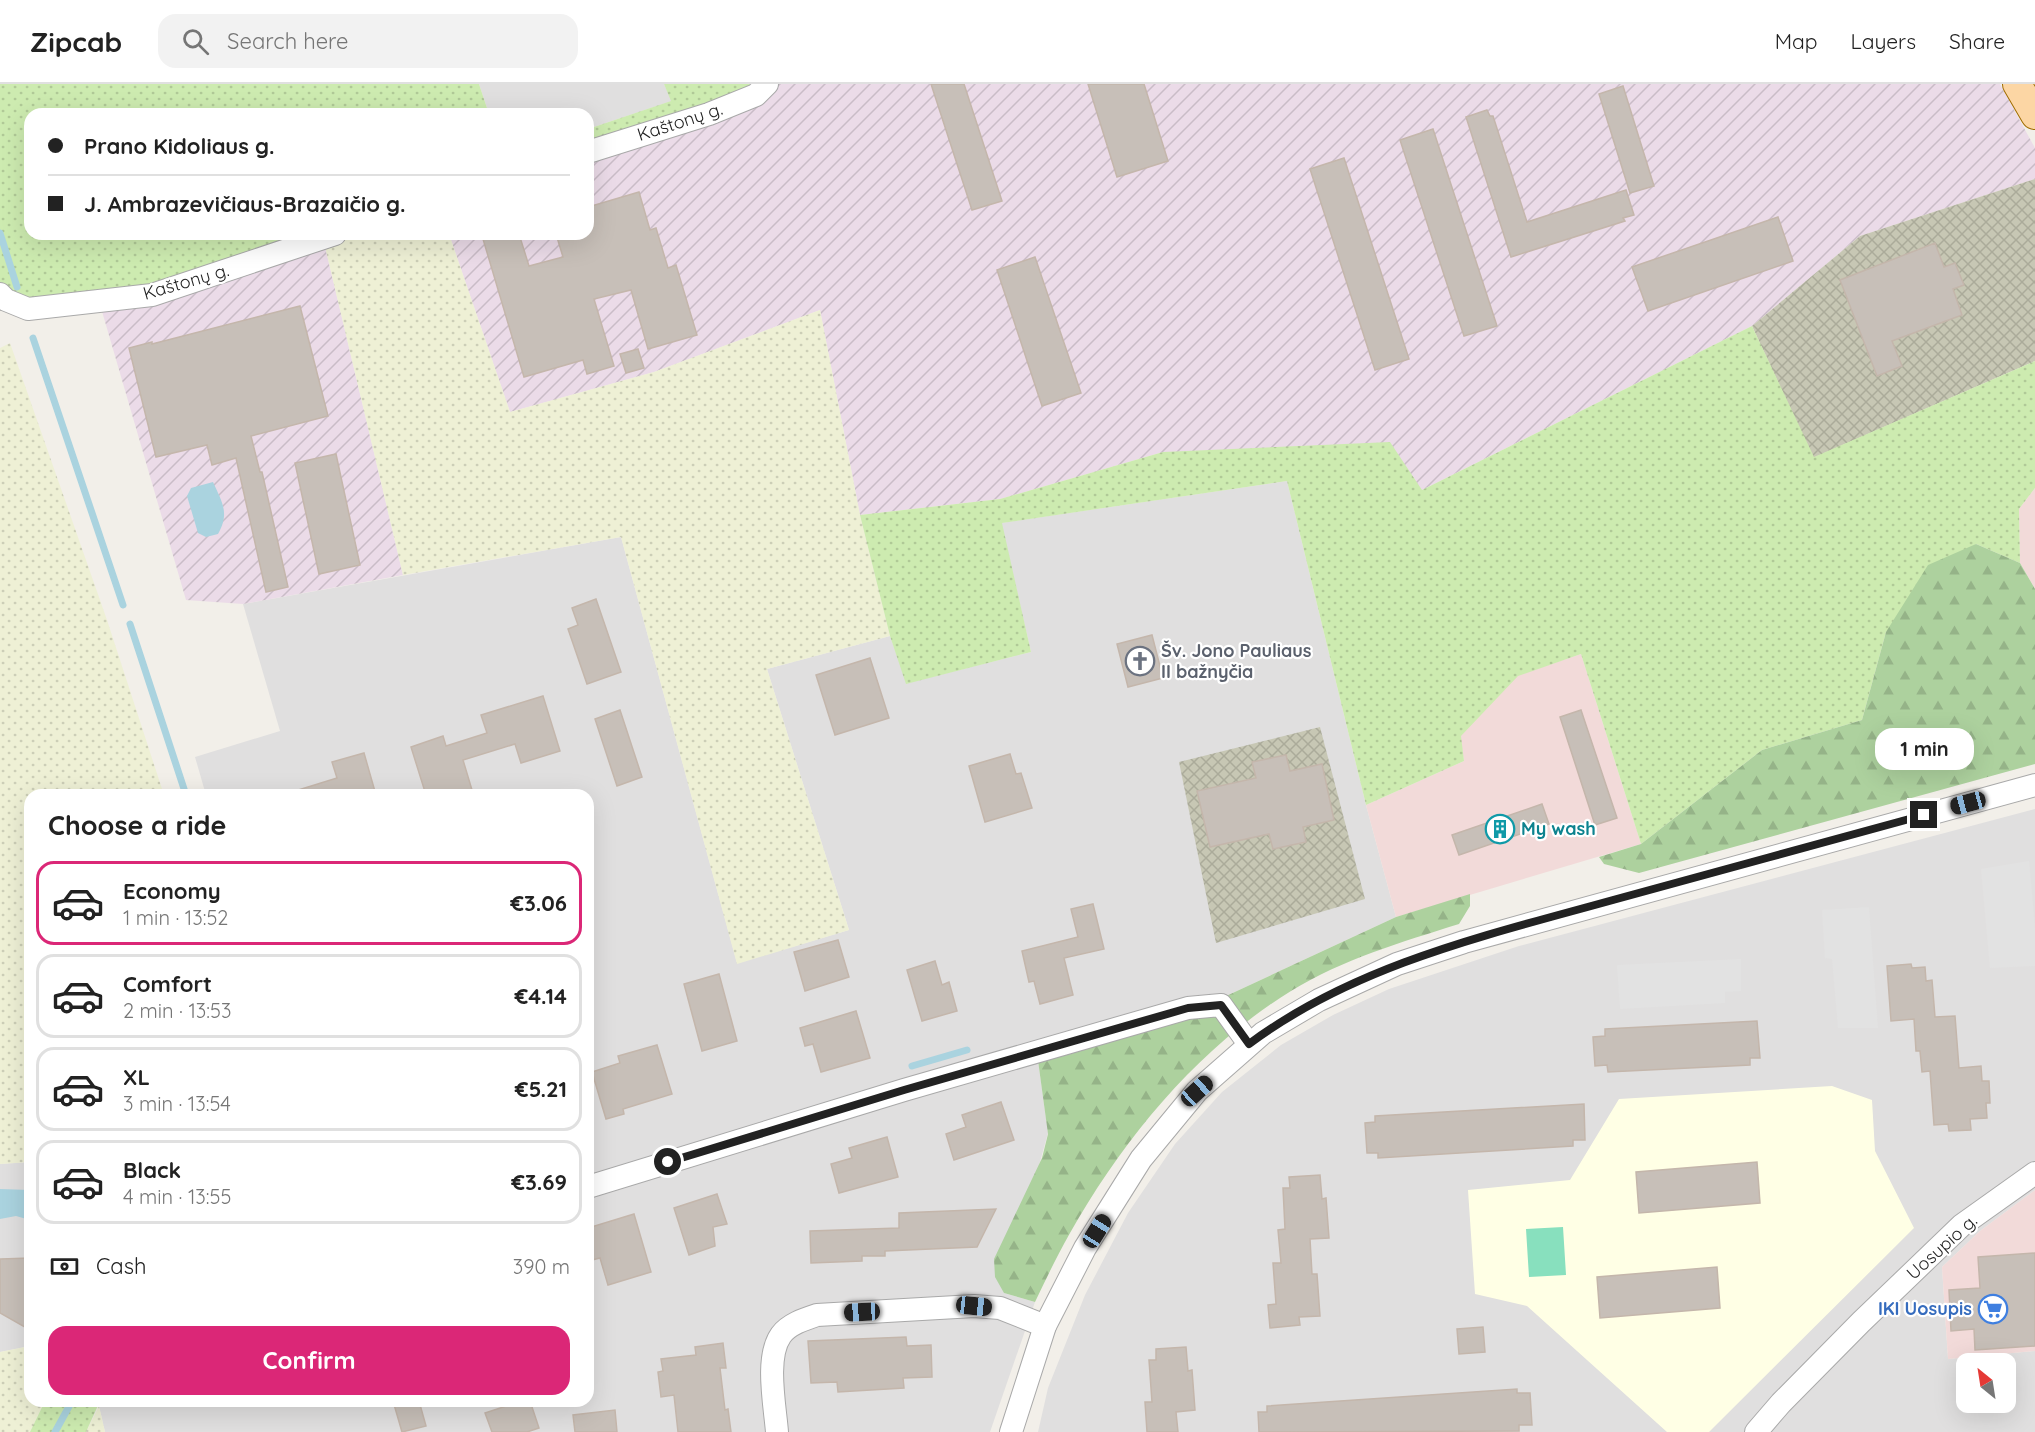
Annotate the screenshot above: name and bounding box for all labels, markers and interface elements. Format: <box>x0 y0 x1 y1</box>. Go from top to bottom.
search box <box>158 14 578 68</box>
text: Zipcab <box>30 24 122 59</box>
icon: search <box>179 25 212 58</box>
text: Search here <box>227 27 349 55</box>
text: Map <box>1775 28 1818 54</box>
text: Layers <box>1851 28 1916 54</box>
text: Share <box>1949 28 2005 54</box>
street label: Kaštonų g. <box>634 97 725 146</box>
text: Prano Kidoliaus g. <box>84 132 274 160</box>
text: J. Ambrazevičiaus-Brazaičio g. <box>84 190 406 218</box>
street label: Kaštonų g. <box>140 258 232 305</box>
place label: Šv. Jono Pauliaus II bažnyčia <box>1161 639 1312 683</box>
church icon: Šv. Jono Pauliaus II bažnyčia <box>1124 645 1156 677</box>
callout: 1 min <box>1874 728 1974 770</box>
text: 1 min <box>1900 736 1949 761</box>
car <box>1948 790 1988 816</box>
route end <box>1910 801 1937 828</box>
text: Choose a ride <box>48 808 226 842</box>
building icon: My wash <box>1484 813 1516 845</box>
place label: My wash <box>1521 817 1596 840</box>
icon: car <box>51 876 105 930</box>
text: Economy <box>123 877 221 905</box>
text: €3.06 <box>510 889 567 917</box>
text: 1 min · 13:52 <box>123 905 228 930</box>
icon: car <box>51 969 105 1023</box>
text: Comfort <box>123 970 212 998</box>
text: €4.14 <box>514 982 567 1010</box>
text: 2 min · 13:53 <box>123 998 231 1023</box>
icon: car <box>51 1062 105 1116</box>
text: XL <box>123 1063 150 1091</box>
car <box>1178 1072 1216 1110</box>
text: €5.21 <box>515 1075 567 1103</box>
text: 3 min · 13:54 <box>123 1091 231 1116</box>
route start <box>654 1148 681 1175</box>
icon: car <box>51 1155 105 1209</box>
text: Black <box>123 1156 181 1184</box>
text: €3.69 <box>511 1168 567 1196</box>
text: 4 min · 13:55 <box>123 1184 231 1209</box>
street label: Uosupio g. <box>1901 1209 1982 1284</box>
car <box>1080 1211 1114 1251</box>
icon: cash <box>48 1250 81 1283</box>
text: Cash <box>96 1252 147 1280</box>
text: 390 m <box>513 1254 570 1279</box>
supermarket icon: IKI Uosupis <box>1977 1293 2009 1325</box>
car <box>955 1295 993 1317</box>
place label: IKI Uosupis <box>1878 1297 1972 1320</box>
car <box>844 1302 880 1322</box>
button: Confirm <box>48 1326 570 1395</box>
north arrow <box>1956 1353 2016 1413</box>
map controls <box>1956 1353 2016 1413</box>

